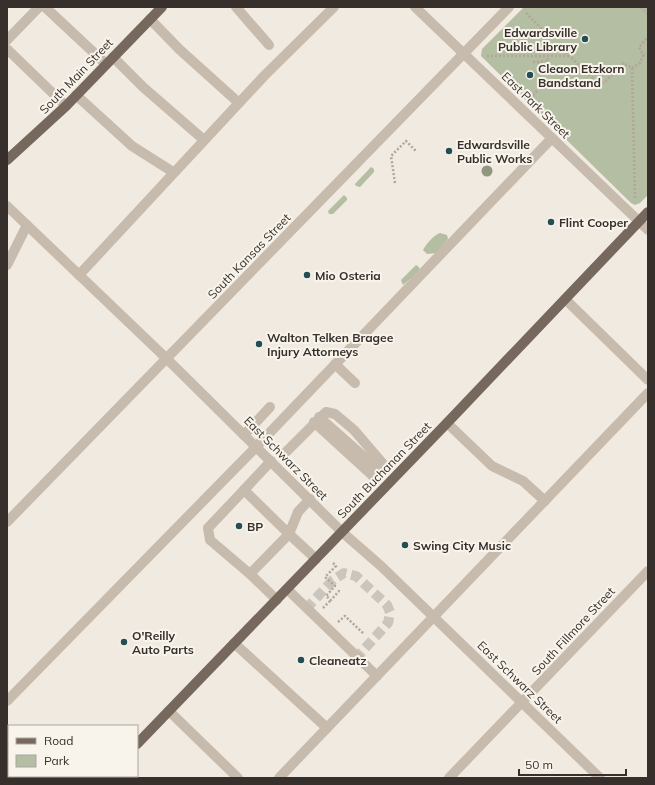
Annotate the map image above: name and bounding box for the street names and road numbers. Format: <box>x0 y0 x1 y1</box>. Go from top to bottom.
street label: South Main Street <box>36 35 116 117</box>
street label: East Park Street <box>499 69 573 141</box>
street label: South Kansas Street <box>204 210 294 302</box>
street label: East Schwarz Street <box>241 413 331 503</box>
street label: South Buchanan Street <box>334 419 434 521</box>
street label: South Fillmore Street <box>528 584 618 678</box>
street label: East Schwarz Street <box>474 638 566 726</box>

